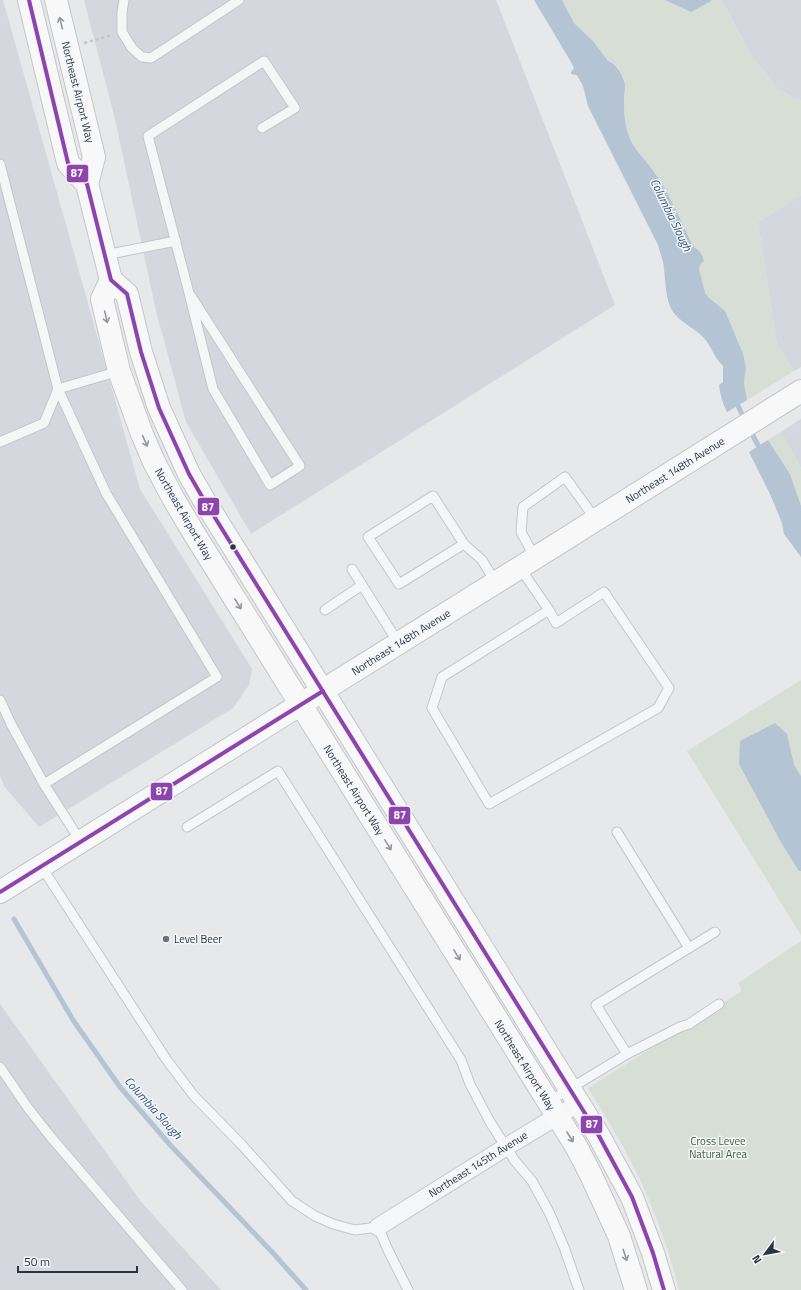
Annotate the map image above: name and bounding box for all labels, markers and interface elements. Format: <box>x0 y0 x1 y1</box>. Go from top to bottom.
one-way arrow <box>57 17 65 30</box>
street label: Northeast Airport Way <box>58 40 99 145</box>
line badge: 87 <box>66 164 89 183</box>
text: 87 <box>71 165 83 181</box>
water label: Columbia Slough <box>646 175 698 255</box>
one-way arrow <box>102 310 110 323</box>
street label: Northeast 148th Avenue <box>622 433 728 507</box>
one-way arrow <box>141 434 149 446</box>
street label: Northeast Airport Way <box>151 465 217 564</box>
line badge: 87 <box>197 497 220 516</box>
text: 87 <box>202 499 214 515</box>
unlabelled marker <box>228 542 238 552</box>
one-way arrow <box>235 598 243 610</box>
street label: Northeast 148th Avenue <box>348 605 454 679</box>
street label: Northeast Airport Way <box>320 742 389 839</box>
line badge: 87 <box>150 782 173 801</box>
text: 87 <box>156 783 168 799</box>
line badge: 87 <box>388 806 411 825</box>
text: 87 <box>394 807 406 823</box>
one-way arrow <box>384 839 392 850</box>
place label: Level Beer <box>174 931 222 947</box>
marker: Level Beer <box>161 934 171 944</box>
one-way arrow <box>453 949 461 960</box>
street label: Northeast Airport Way <box>491 1017 560 1114</box>
water label: Columbia Slough <box>120 1072 187 1144</box>
line badge: 87 <box>580 1115 603 1134</box>
text: 87 <box>586 1116 598 1132</box>
street label: Northeast 145th Avenue <box>425 1127 531 1201</box>
one-way arrow <box>566 1131 574 1142</box>
park label: Cross Levee Natural Area <box>689 1133 748 1162</box>
north arrow <box>745 1234 785 1274</box>
scale bar <box>18 1248 137 1274</box>
one-way arrow <box>622 1248 629 1261</box>
text: 50 m <box>24 1252 50 1271</box>
text: N <box>748 1252 765 1267</box>

